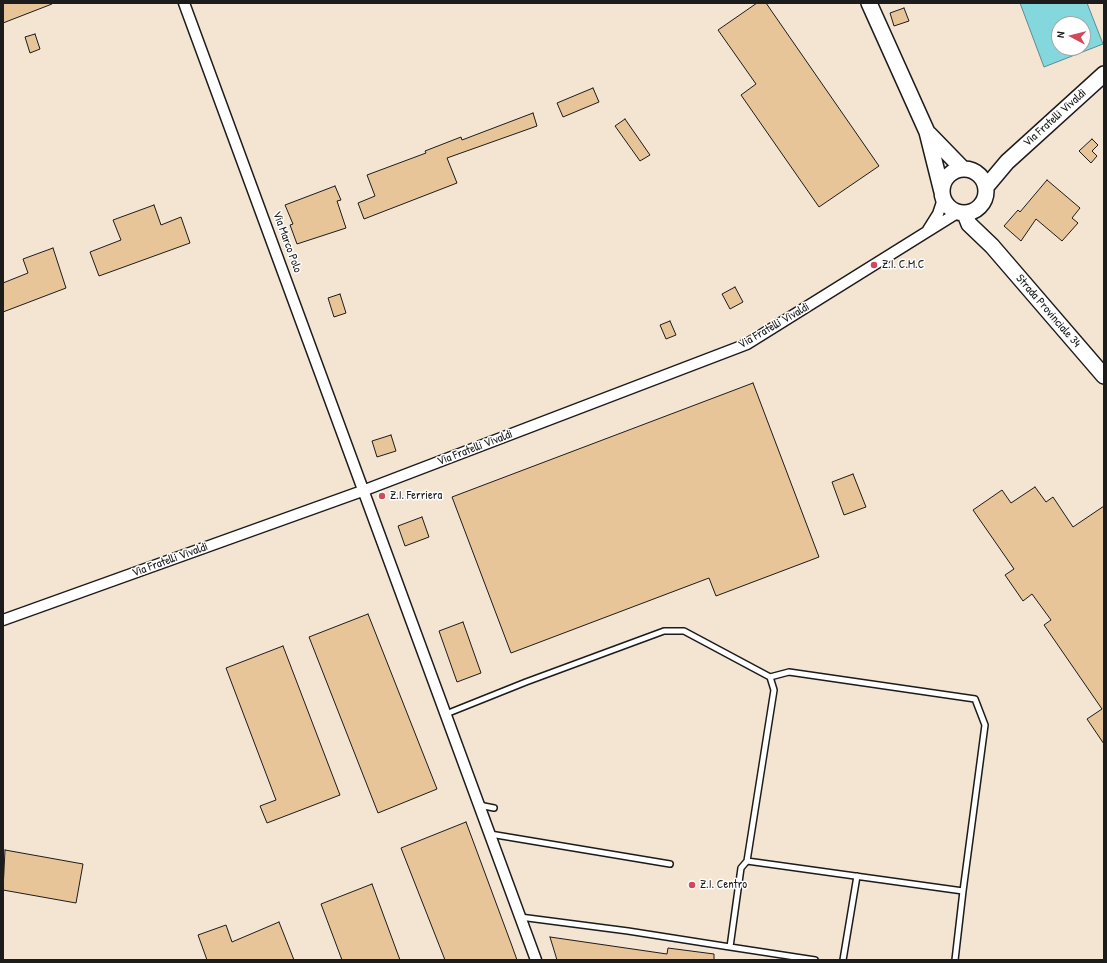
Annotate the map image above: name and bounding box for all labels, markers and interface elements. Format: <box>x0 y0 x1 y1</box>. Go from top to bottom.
north arrow <box>1051 16 1091 56</box>
text: N <box>1053 31 1067 38</box>
street label: Via Fratelli Vivaldi <box>1021 86 1089 150</box>
street label: Via Marco Polo <box>269 209 305 275</box>
place label: Z.I. C.M.C <box>882 258 924 272</box>
marker: Z.I. C.M.C <box>869 260 879 270</box>
street label: Strada Provinciale 34 <box>1012 272 1084 350</box>
street label: Via Fratelli Vivaldi <box>736 300 812 352</box>
street label: Via Fratelli Vivaldi <box>435 427 515 469</box>
place label: Z.I. Ferriera <box>390 489 442 503</box>
marker: Z.I. Ferriera <box>377 491 387 501</box>
street label: Via Fratelli Vivaldi <box>130 540 210 580</box>
place label: Z.I. Centro <box>700 878 747 892</box>
marker: Z.I. Centro <box>687 880 697 890</box>

